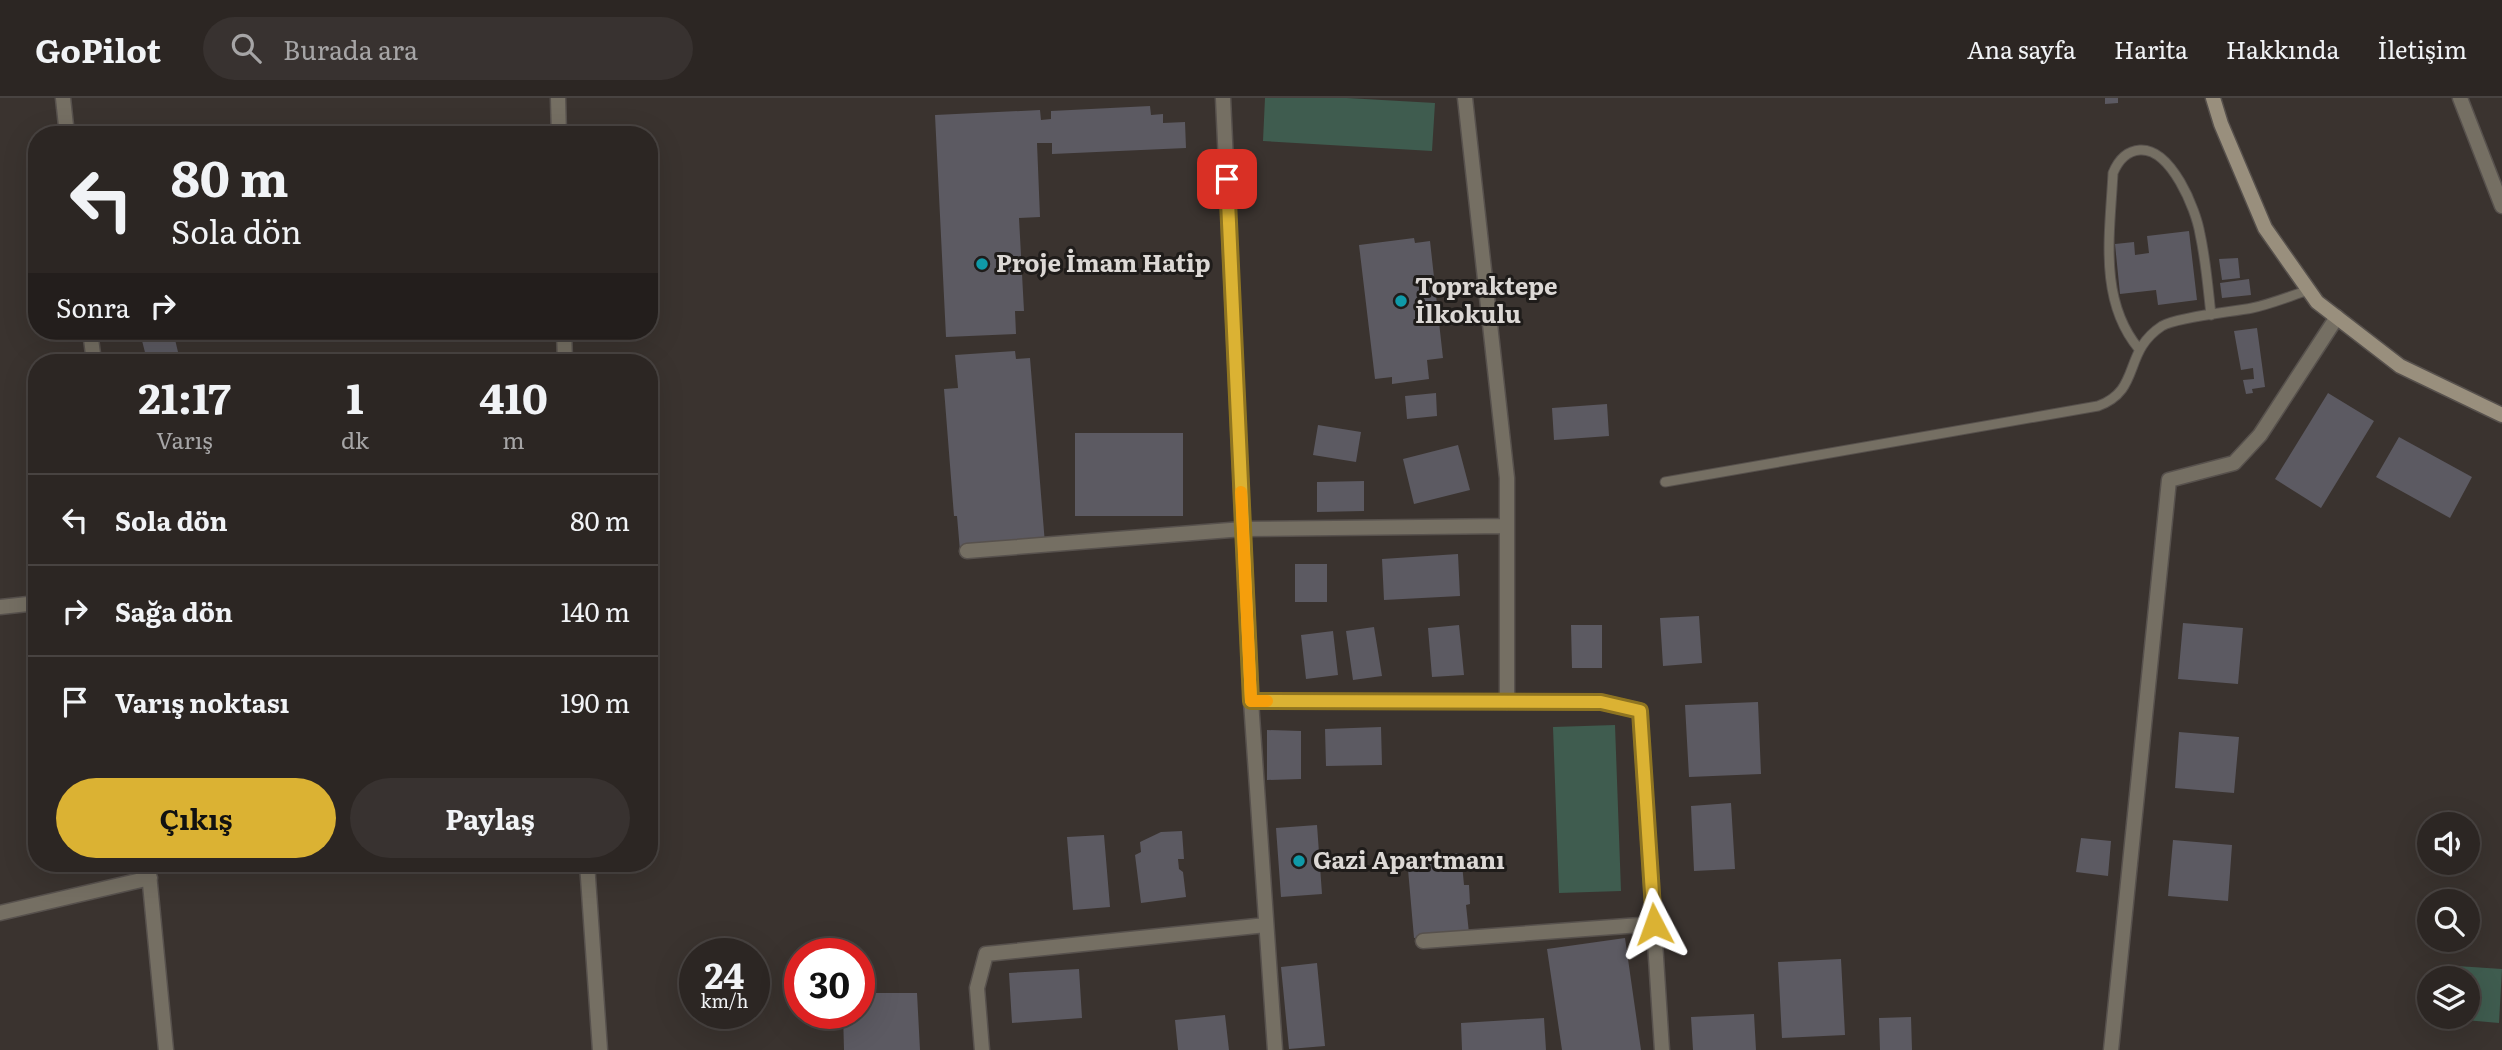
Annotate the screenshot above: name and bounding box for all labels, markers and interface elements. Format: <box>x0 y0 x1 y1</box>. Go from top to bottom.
search box <box>203 17 693 80</box>
text: GoPilot <box>35 24 161 73</box>
icon: search <box>227 29 265 67</box>
text: Burada ara <box>283 29 418 68</box>
text: Ana sayfa <box>1967 31 2076 66</box>
text: Harita <box>2114 31 2188 66</box>
text: Hakkında <box>2226 31 2339 66</box>
text: İletişim <box>2377 31 2467 66</box>
text: 80 m <box>171 139 289 212</box>
pin <box>1197 149 1257 209</box>
icon: left <box>56 154 147 245</box>
icon: arrive <box>1208 160 1246 198</box>
text: Sola dön <box>171 206 302 254</box>
place label: Proje İmam Hatip <box>996 244 1211 279</box>
marker: Proje İmam Hatip <box>974 256 990 272</box>
place label: Topraktepe İlkokulu <box>1415 267 1558 330</box>
text: Sonra <box>56 287 130 326</box>
icon: right <box>144 287 182 325</box>
marker: Topraktepe İlkokulu <box>1393 293 1409 309</box>
text: 21:17 <box>138 365 231 427</box>
text: 1 <box>346 365 364 427</box>
text: 410 <box>479 365 548 427</box>
text: Varış <box>156 422 213 456</box>
text: dk <box>341 422 369 456</box>
text: m <box>502 422 525 456</box>
text: Sola dön <box>115 500 228 539</box>
text: 80 m <box>570 500 630 539</box>
icon: left <box>56 501 94 539</box>
text: Sağa dön <box>115 591 233 630</box>
text: 140 m <box>561 591 630 630</box>
icon: right <box>56 592 94 630</box>
text: Varış noktası <box>115 682 289 721</box>
text: 190 m <box>560 682 630 721</box>
icon: arrive <box>56 683 94 721</box>
button: Çıkış <box>56 778 336 858</box>
button: Paylaş <box>350 778 630 858</box>
map controls <box>2417 812 2480 1029</box>
button: sound <box>2417 812 2480 875</box>
place label: Gazi Apartmanı <box>1313 841 1505 876</box>
marker: Gazi Apartmanı <box>1291 853 1307 869</box>
position arrow <box>1617 887 1691 961</box>
button: search <box>2417 889 2480 952</box>
speed limit sign: 30 <box>784 938 875 1029</box>
text: 24 <box>705 948 744 1000</box>
button: layers <box>2417 966 2480 1029</box>
text: km/h <box>701 987 748 1014</box>

